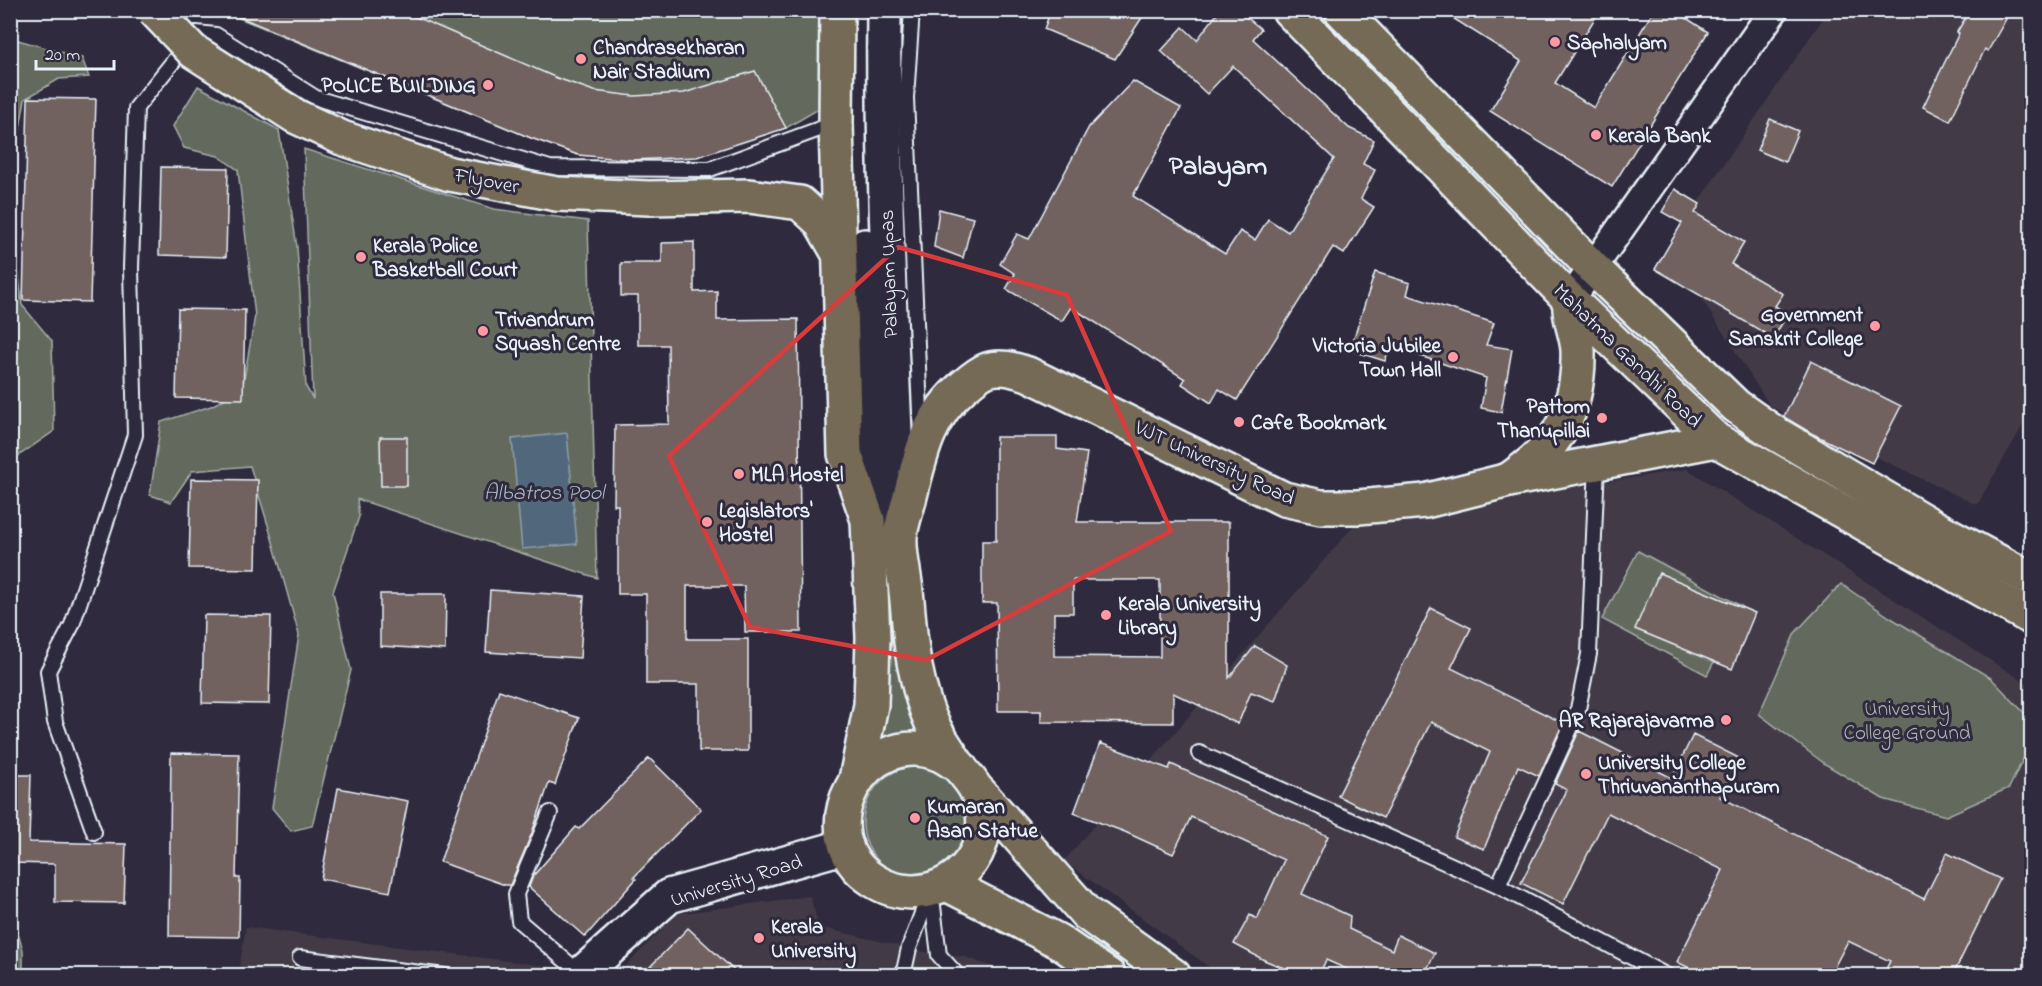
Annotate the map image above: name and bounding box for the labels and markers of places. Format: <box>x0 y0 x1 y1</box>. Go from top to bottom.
place label: Saphalyam <box>1567 29 1667 61</box>
place label: Chandrasekharan Nair Stadium <box>593 34 745 88</box>
marker: Saphalyam <box>1548 35 1562 49</box>
marker: Chandrasekharan Nair Stadium <box>574 52 588 66</box>
place label: POLICE BUILDING <box>321 72 476 102</box>
marker: POLICE BUILDING <box>481 78 495 92</box>
place label: Kerala Bank <box>1608 122 1711 152</box>
marker: Kerala Bank <box>1589 128 1603 142</box>
place label: Kerala Police Basketball Court <box>372 232 518 286</box>
marker: Kerala Police Basketball Court <box>354 250 368 264</box>
place label: Government Sanskrit College <box>1728 301 1864 357</box>
place label: Trivandrum Squash Centre <box>495 306 621 360</box>
marker: Government Sanskrit College <box>1868 319 1882 333</box>
marker: Trivandrum Squash Centre <box>476 324 490 338</box>
place label: Victoria Jubilee Town Hall <box>1312 332 1442 386</box>
marker: Victoria Jubilee Town Hall <box>1446 350 1460 364</box>
place label: Pattom Thanupillai <box>1497 393 1590 447</box>
place label: Cafe Bookmark <box>1251 409 1387 439</box>
marker: Pattom Thanupillai <box>1595 411 1609 425</box>
marker: Cafe Bookmark <box>1232 415 1246 429</box>
place label: MLA Hostel <box>751 461 844 491</box>
marker: MLA Hostel <box>732 467 746 481</box>
place label: Legislators' Hostel <box>719 497 813 551</box>
marker: Legislators' Hostel <box>700 515 714 529</box>
place label: Kerala University Library <box>1118 590 1261 646</box>
marker: Kerala University Library <box>1099 608 1113 622</box>
place label: AR Rajarajavarma <box>1559 707 1714 737</box>
marker: AR Rajarajavarma <box>1719 713 1733 727</box>
place label: University College Thriuvananthapuram <box>1598 749 1780 803</box>
marker: University College Thriuvananthapuram <box>1579 767 1593 781</box>
place label: Kumaran Asan Statue <box>927 793 1038 847</box>
marker: Kumaran Asan Statue <box>908 811 922 825</box>
place label: Kerala University <box>771 913 857 969</box>
marker: Kerala University <box>752 931 766 945</box>

